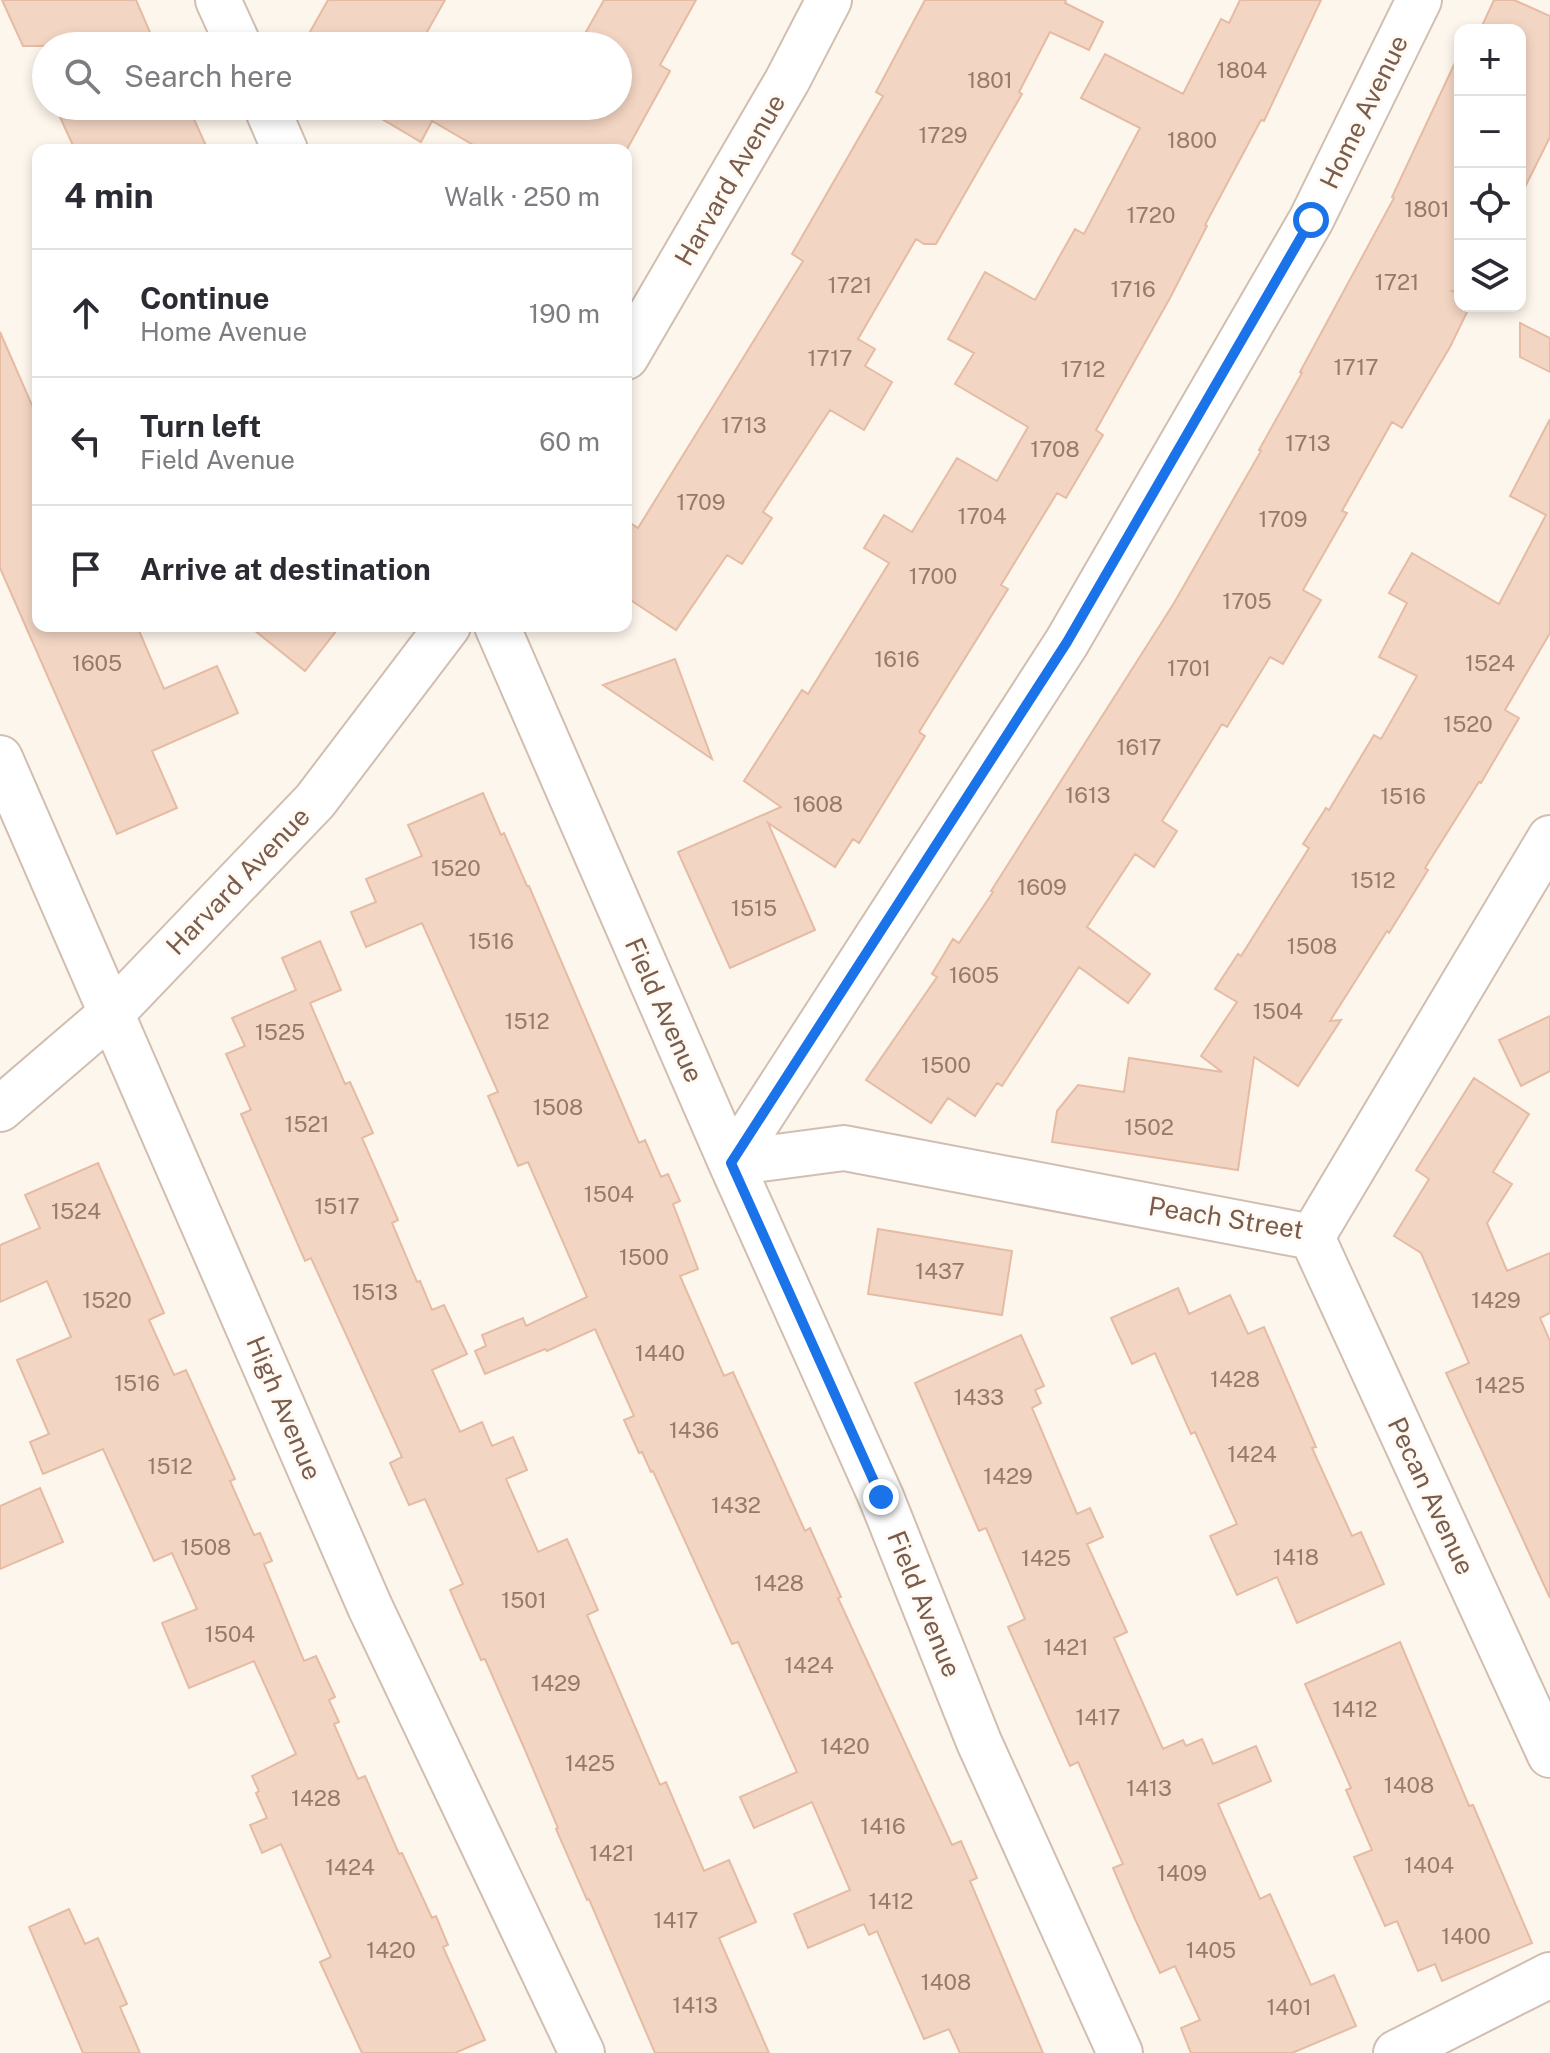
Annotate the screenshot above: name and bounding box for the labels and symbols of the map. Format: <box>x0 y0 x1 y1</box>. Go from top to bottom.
street label: Home Avenue <box>1313 30 1414 194</box>
house number: 1804 <box>1217 57 1267 83</box>
house number: 1801 <box>967 67 1013 93</box>
street label: Harvard Avenue <box>668 88 791 271</box>
house number: 1729 <box>918 122 968 148</box>
house number: 1800 <box>1167 127 1217 153</box>
house number: 1801 <box>1404 196 1450 222</box>
house number: 1720 <box>1127 202 1175 228</box>
route start <box>1293 202 1329 238</box>
house number: 1721 <box>1375 269 1419 295</box>
house number: 1721 <box>828 272 872 298</box>
house number: 1716 <box>1110 276 1156 302</box>
house number: 1717 <box>808 345 852 371</box>
house number: 1717 <box>1334 354 1378 380</box>
house number: 1712 <box>1061 356 1105 382</box>
house number: 1713 <box>721 412 767 438</box>
house number: 1713 <box>1285 430 1331 456</box>
house number: 1708 <box>1030 436 1080 462</box>
house number: 1709 <box>677 489 725 515</box>
house number: 1704 <box>958 503 1007 529</box>
house number: 1709 <box>1259 506 1307 532</box>
house number: 1700 <box>909 563 957 589</box>
house number: 1705 <box>1222 588 1272 614</box>
house number: 1616 <box>874 646 920 672</box>
house number: 1605 <box>72 650 122 676</box>
house number: 1524 <box>1465 650 1515 676</box>
house number: 1701 <box>1167 655 1211 681</box>
house number: 1520 <box>1443 711 1493 737</box>
house number: 1617 <box>1117 734 1161 760</box>
house number: 1613 <box>1065 782 1111 808</box>
house number: 1516 <box>1380 783 1426 809</box>
house number: 1608 <box>793 791 843 817</box>
street label: Harvard Avenue <box>159 800 316 961</box>
house number: 1520 <box>431 855 481 881</box>
house number: 1512 <box>1350 867 1396 893</box>
house number: 1609 <box>1017 874 1067 900</box>
house number: 1515 <box>731 895 777 921</box>
house number: 1516 <box>468 928 514 954</box>
street label: Field Avenue <box>619 933 710 1087</box>
house number: 1508 <box>1287 933 1337 959</box>
house number: 1605 <box>949 962 999 988</box>
house number: 1504 <box>1253 998 1303 1024</box>
house number: 1512 <box>504 1008 550 1034</box>
house number: 1525 <box>255 1019 305 1045</box>
house number: 1500 <box>921 1052 971 1078</box>
house number: 1508 <box>533 1094 583 1120</box>
house number: 1521 <box>284 1111 330 1137</box>
house number: 1502 <box>1124 1114 1174 1140</box>
house number: 1504 <box>584 1181 634 1207</box>
street label: Peach Street <box>1146 1190 1306 1245</box>
house number: 1517 <box>314 1193 360 1219</box>
house number: 1524 <box>51 1198 101 1224</box>
house number: 1500 <box>619 1244 669 1270</box>
house number: 1437 <box>915 1258 965 1284</box>
house number: 1513 <box>352 1279 398 1305</box>
house number: 1520 <box>82 1287 132 1313</box>
house number: 1429 <box>1471 1287 1521 1313</box>
street label: High Avenue <box>240 1331 329 1484</box>
house number: 1440 <box>635 1340 685 1366</box>
house number: 1428 <box>1210 1366 1260 1392</box>
house number: 1516 <box>114 1370 160 1396</box>
house number: 1425 <box>1475 1372 1525 1398</box>
house number: 1433 <box>954 1384 1004 1410</box>
street label: Pecan Avenue <box>1381 1412 1481 1579</box>
house number: 1436 <box>669 1417 719 1443</box>
house number: 1424 <box>1227 1441 1277 1467</box>
house number: 1512 <box>147 1453 193 1479</box>
house number: 1429 <box>983 1463 1033 1489</box>
route end <box>863 1479 899 1515</box>
house number: 1432 <box>711 1492 761 1518</box>
street label: Field Avenue <box>881 1526 968 1681</box>
house number: 1508 <box>181 1534 231 1560</box>
house number: 1418 <box>1273 1544 1319 1570</box>
house number: 1425 <box>1021 1545 1071 1571</box>
house number: 1428 <box>754 1570 804 1596</box>
house number: 1501 <box>501 1587 547 1613</box>
house number: 1504 <box>205 1621 255 1647</box>
house number: 1421 <box>1044 1634 1088 1660</box>
house number: 1424 <box>784 1652 834 1678</box>
house number: 1429 <box>531 1670 581 1696</box>
house number: 1412 <box>1333 1696 1377 1722</box>
house number: 1417 <box>1076 1704 1120 1730</box>
house number: 1420 <box>820 1733 870 1759</box>
house number: 1425 <box>565 1750 615 1776</box>
house number: 1408 <box>1384 1772 1434 1798</box>
house number: 1413 <box>1126 1775 1172 1801</box>
house number: 1428 <box>291 1785 341 1811</box>
house number: 1416 <box>860 1813 906 1839</box>
house number: 1421 <box>590 1840 634 1866</box>
house number: 1404 <box>1404 1852 1454 1878</box>
house number: 1424 <box>325 1854 375 1880</box>
house number: 1409 <box>1157 1860 1207 1886</box>
house number: 1412 <box>869 1888 913 1914</box>
house number: 1417 <box>654 1907 698 1933</box>
house number: 1400 <box>1441 1923 1491 1949</box>
house number: 1420 <box>366 1937 416 1963</box>
house number: 1405 <box>1186 1937 1236 1963</box>
house number: 1408 <box>921 1969 971 1995</box>
house number: 1413 <box>672 1992 718 2018</box>
house number: 1401 <box>1266 1994 1312 2020</box>

